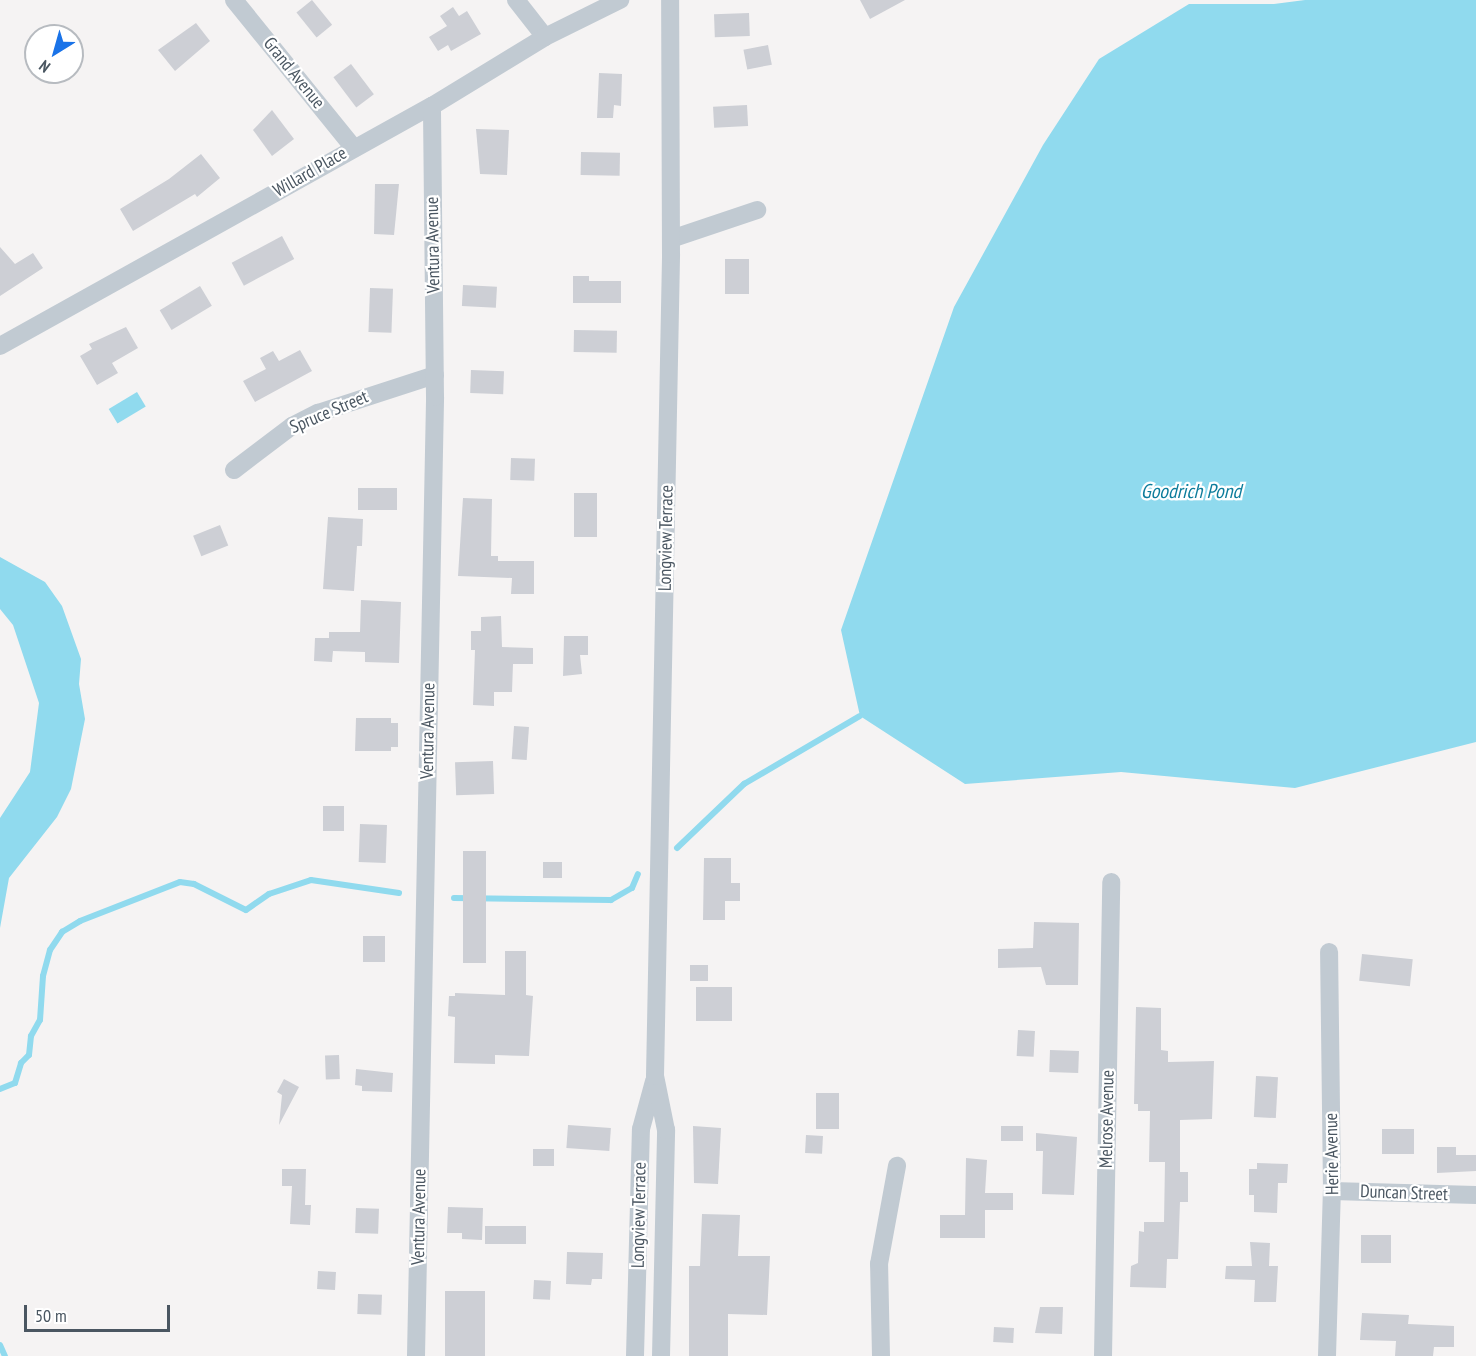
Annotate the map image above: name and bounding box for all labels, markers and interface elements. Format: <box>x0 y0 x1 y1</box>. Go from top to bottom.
north arrow <box>24 24 84 84</box>
street label: Grand Avenue <box>259 33 329 113</box>
text: N <box>35 56 54 77</box>
street label: Willard Place <box>269 142 351 202</box>
street label: Ventura Avenue <box>421 196 445 294</box>
street label: Spruce Street <box>287 386 371 438</box>
water label: Goodrich Pond <box>1141 479 1241 503</box>
street label: Longview Terrace <box>654 484 678 592</box>
street label: Ventura Avenue <box>416 682 440 780</box>
street label: Melrose Avenue <box>1095 1069 1119 1169</box>
street label: Herie Avenue <box>1320 1112 1344 1196</box>
street label: Longview Terrace <box>627 1161 651 1269</box>
street label: Ventura Avenue <box>407 1168 431 1266</box>
street label: Duncan Street <box>1360 1181 1448 1205</box>
scale bar <box>27 1293 172 1331</box>
text: 50 m <box>35 1304 67 1327</box>

